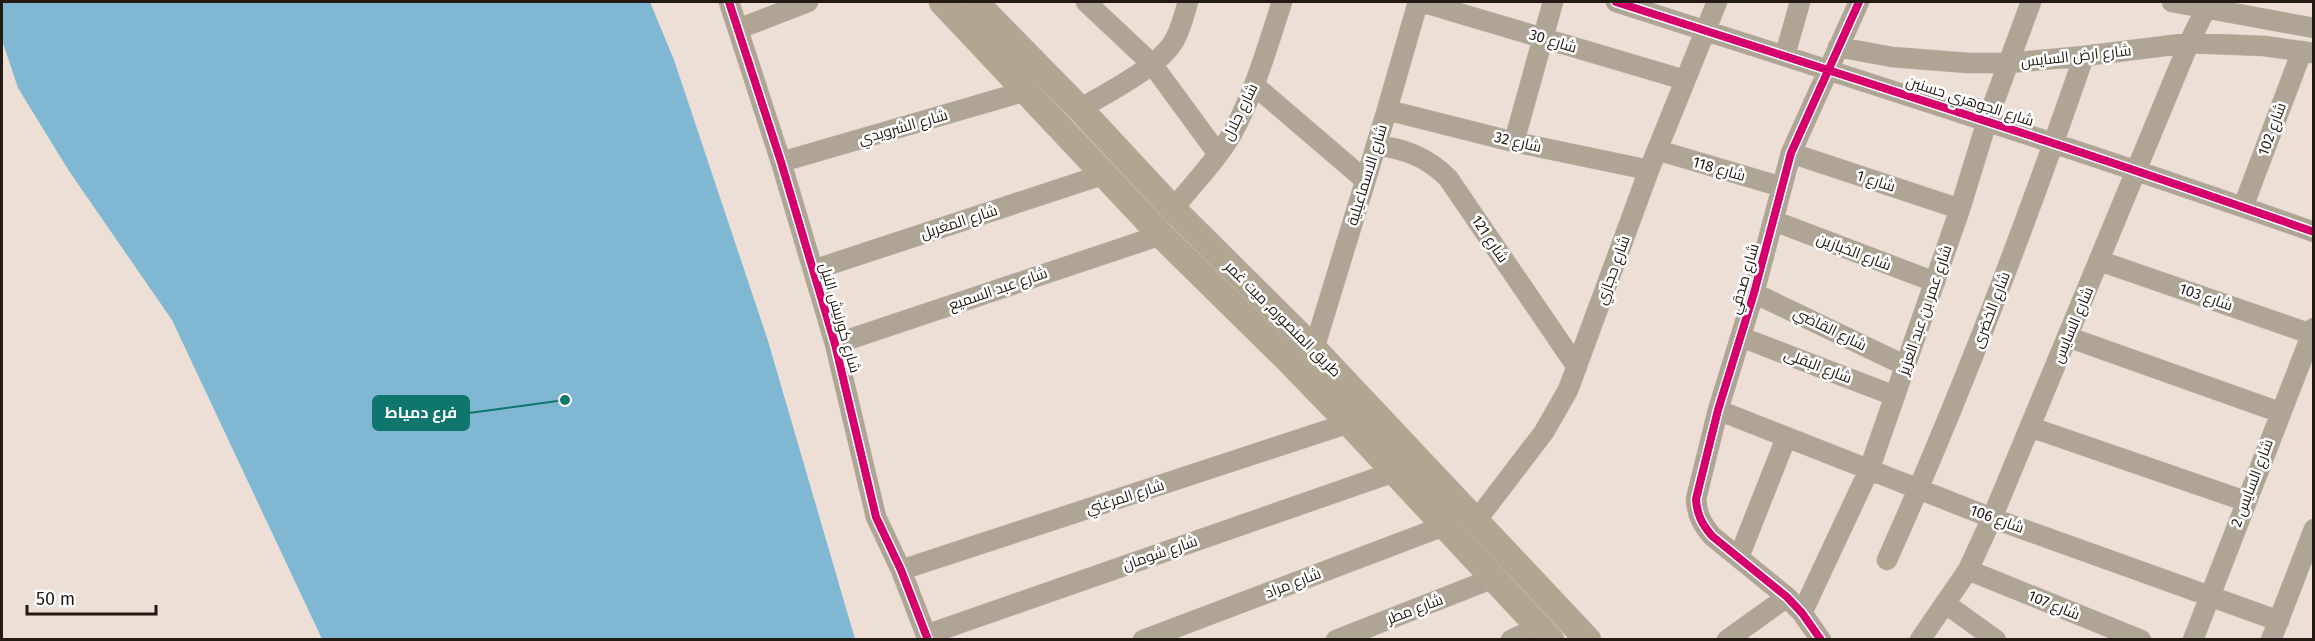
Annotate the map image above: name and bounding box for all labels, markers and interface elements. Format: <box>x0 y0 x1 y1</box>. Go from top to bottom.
street label: شارع 30 <box>1526 25 1579 59</box>
street label: شارع ارض السايس <box>2020 41 2132 73</box>
street label: شارع الجوهري حسنين <box>1903 72 2036 133</box>
street label: شارع جلال <box>1218 80 1263 144</box>
street label: شارع 102 <box>2254 100 2292 159</box>
street label: شارع الشرويدي <box>856 106 951 151</box>
street label: شارع الاسماعيلية <box>1343 122 1393 228</box>
street label: شارع 32 <box>1492 128 1543 158</box>
street label: شارع 118 <box>1690 153 1747 187</box>
street label: شارع 1 <box>1854 166 1898 198</box>
street label: شارع المغربل <box>918 201 1000 245</box>
street label: شارع 121 <box>1466 212 1512 267</box>
street label: شارع الخبازين <box>1813 229 1894 276</box>
street label: شارع حجازي <box>1592 233 1637 308</box>
street label: شارع صدقي <box>1725 242 1766 317</box>
street label: شارع عمر بن عبد العزيز <box>1894 243 1958 379</box>
street label: طريق المنصوره, ميت غمر <box>1220 257 1345 381</box>
street label: شارع كورنيش النيل <box>814 261 864 376</box>
street label: شارع عبد السميع <box>946 264 1050 316</box>
street label: شارع الخضرى <box>1968 269 2016 352</box>
street label: شارع 103 <box>2176 279 2235 316</box>
street label: شارع السايس <box>2049 284 2099 367</box>
street label: شارع القاضي <box>1789 304 1869 357</box>
street label: شارع البقلى <box>1781 345 1854 389</box>
callout: فرع دمياط <box>373 396 469 430</box>
text: فرع دمياط <box>385 403 457 423</box>
street label: شارع السايس 2 <box>2227 437 2279 530</box>
street label: شارع المرغني <box>1084 476 1167 521</box>
street label: شارع 106 <box>1967 501 2026 539</box>
street label: شارع شومان <box>1120 532 1201 576</box>
street label: شارع مراد <box>1262 564 1324 604</box>
scale bar <box>27 578 156 616</box>
street label: شارع 107 <box>2025 586 2083 625</box>
text: 50 m <box>36 588 75 610</box>
street label: شارع مطر <box>1384 590 1446 630</box>

